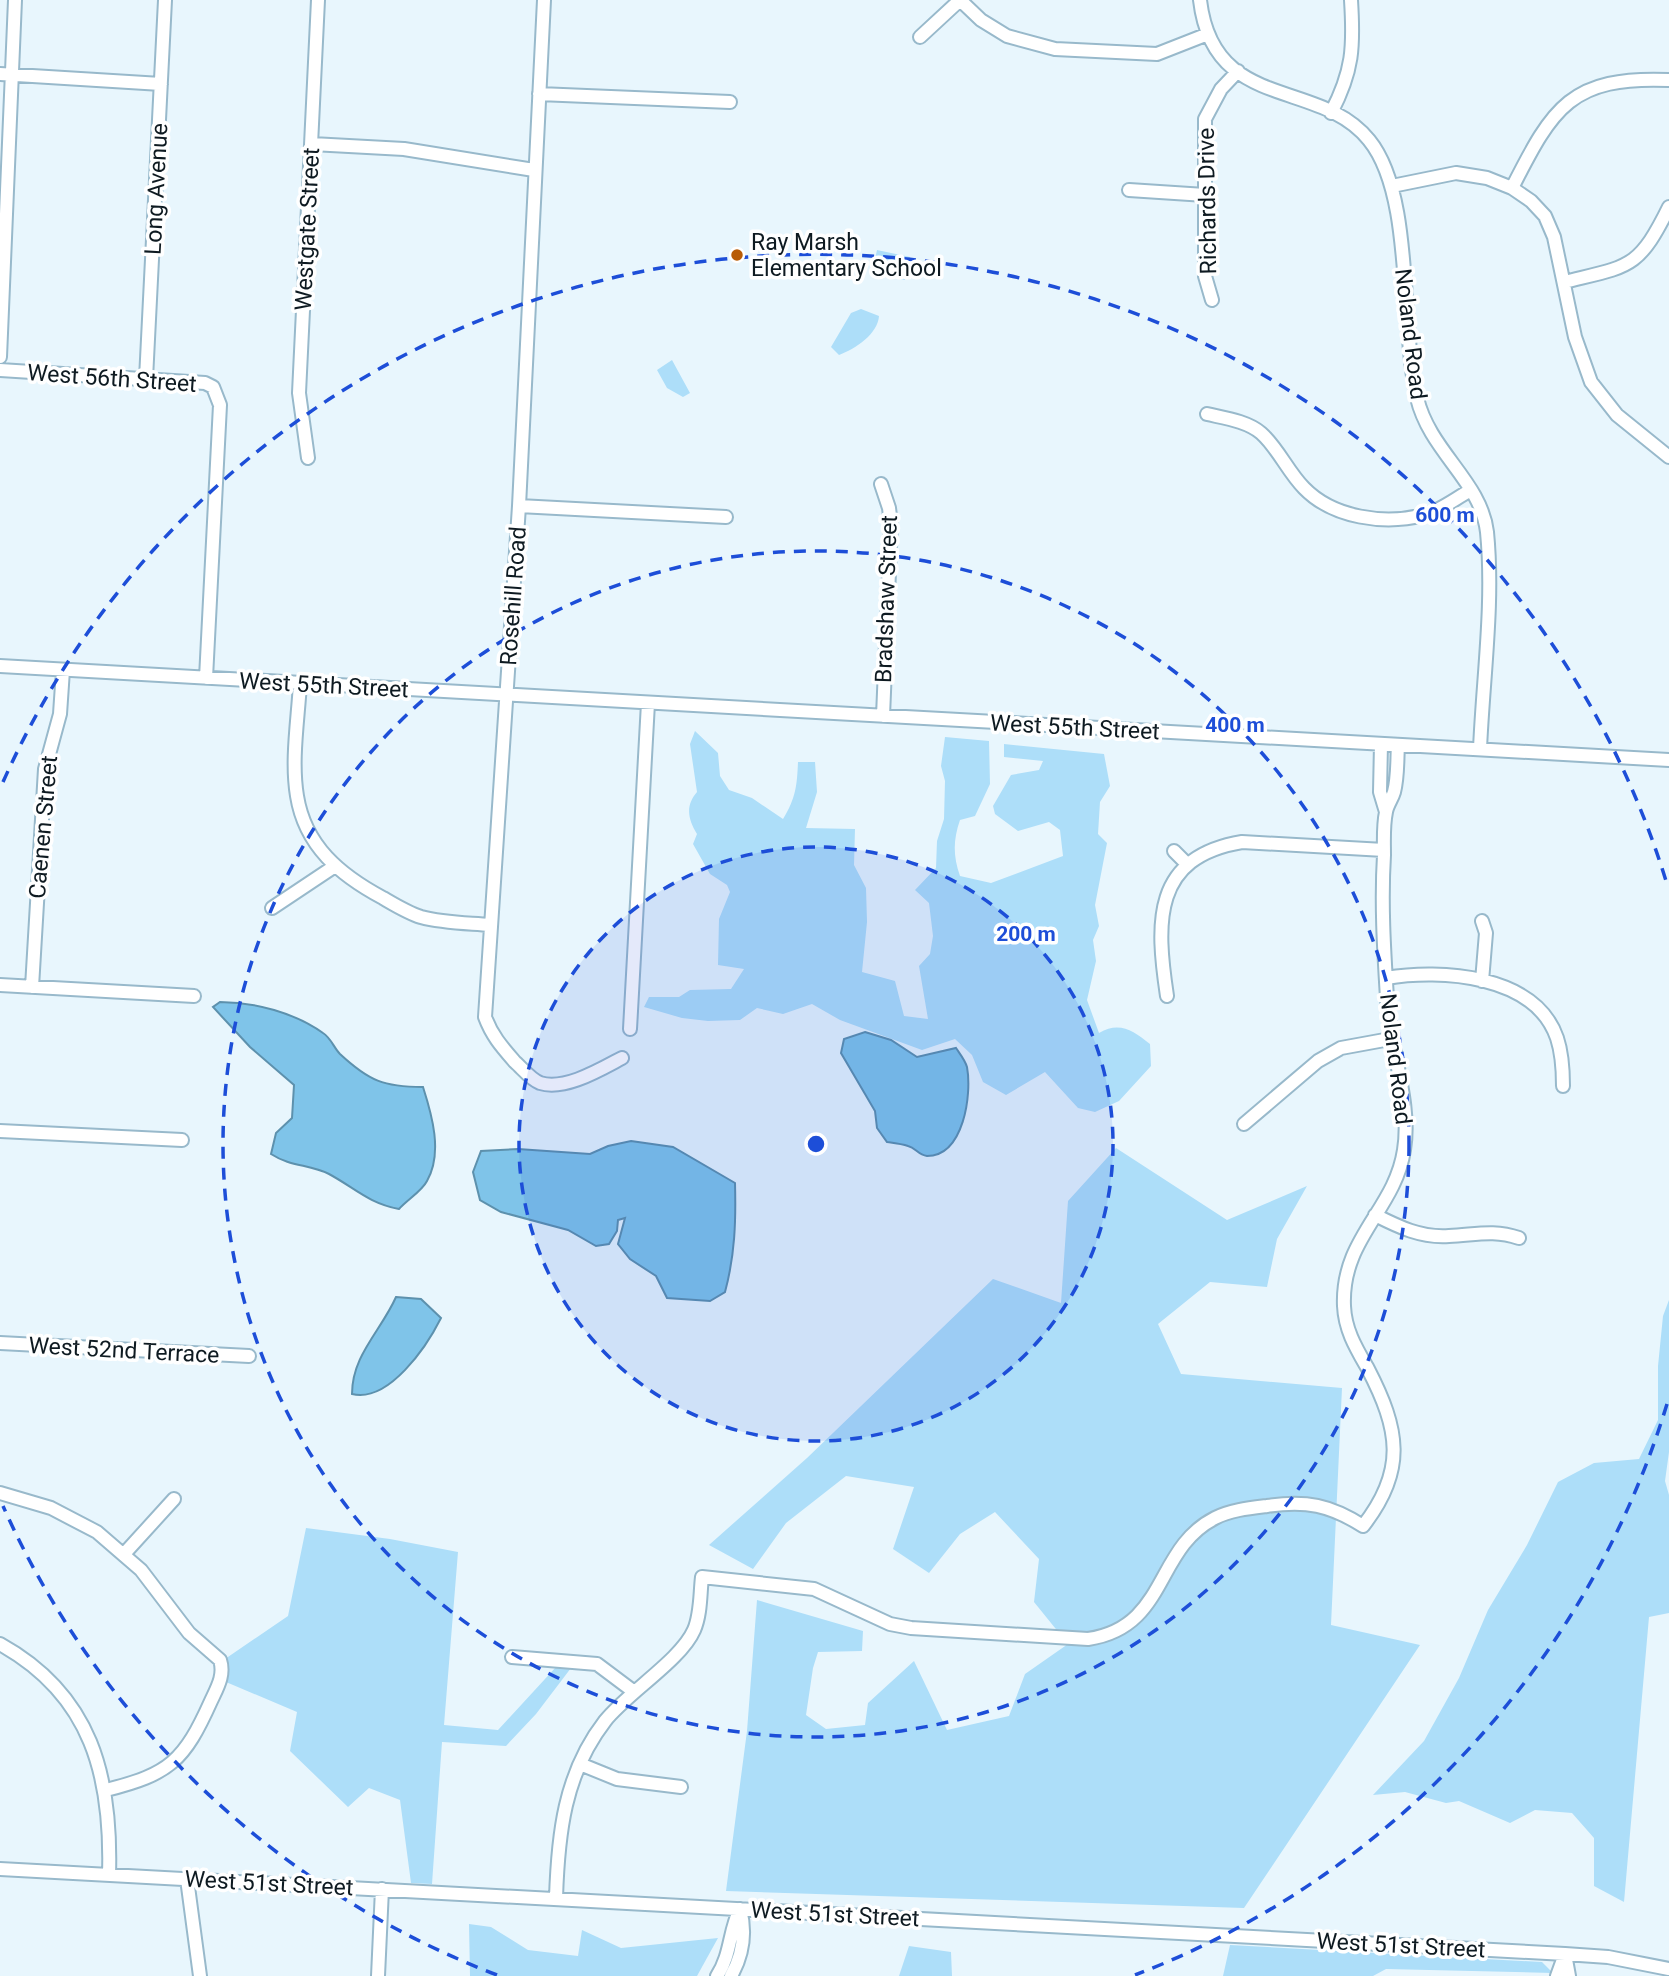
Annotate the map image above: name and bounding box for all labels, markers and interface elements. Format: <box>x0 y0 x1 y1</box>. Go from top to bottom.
street label: Long Avenue <box>140 122 173 256</box>
street label: Richards Drive <box>1193 127 1222 275</box>
street label: Westgate Street <box>290 147 325 311</box>
place label: Ray Marsh Elementary School <box>751 229 942 282</box>
marker: Ray Marsh Elementary School <box>729 247 745 263</box>
street label: Noland Road <box>1389 267 1432 401</box>
street label: West 56th Street <box>26 359 198 398</box>
text: 600 m <box>1415 503 1475 527</box>
street label: Bradshaw Street <box>870 515 903 683</box>
street label: Rosehill Road <box>495 526 532 666</box>
street label: West 55th Street <box>238 668 409 703</box>
street label: West 55th Street <box>989 710 1160 745</box>
text: 400 m <box>1205 713 1265 737</box>
street label: Caenen Street <box>24 754 63 900</box>
text: 200 m <box>996 922 1056 946</box>
street label: Noland Road <box>1374 992 1417 1126</box>
centre of rings <box>804 1132 828 1156</box>
street label: West 52nd Terrace <box>28 1332 220 1369</box>
street label: West 51st Street <box>184 1866 354 1901</box>
street label: West 51st Street <box>750 1897 920 1932</box>
street label: West 51st Street <box>1316 1928 1486 1963</box>

